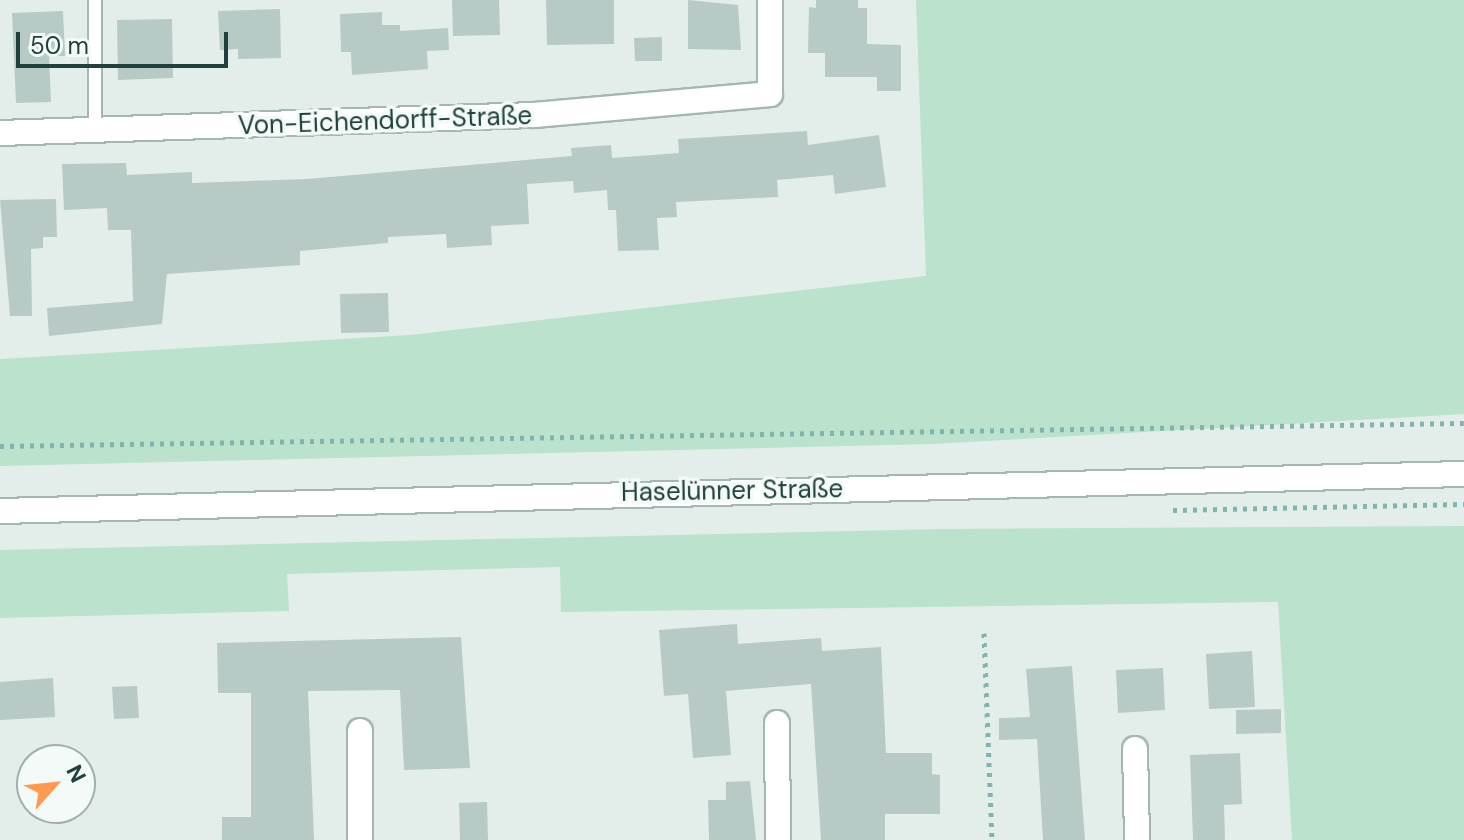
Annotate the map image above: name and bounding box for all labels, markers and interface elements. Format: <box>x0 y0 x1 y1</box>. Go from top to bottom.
scale bar <box>20 16 232 66</box>
text: 50 m <box>30 30 89 61</box>
street label: Von-Eichendorff-Straße <box>237 100 533 142</box>
street label: Haselünner Straße <box>621 473 843 509</box>
north arrow <box>16 744 96 824</box>
text: N <box>59 760 93 788</box>

